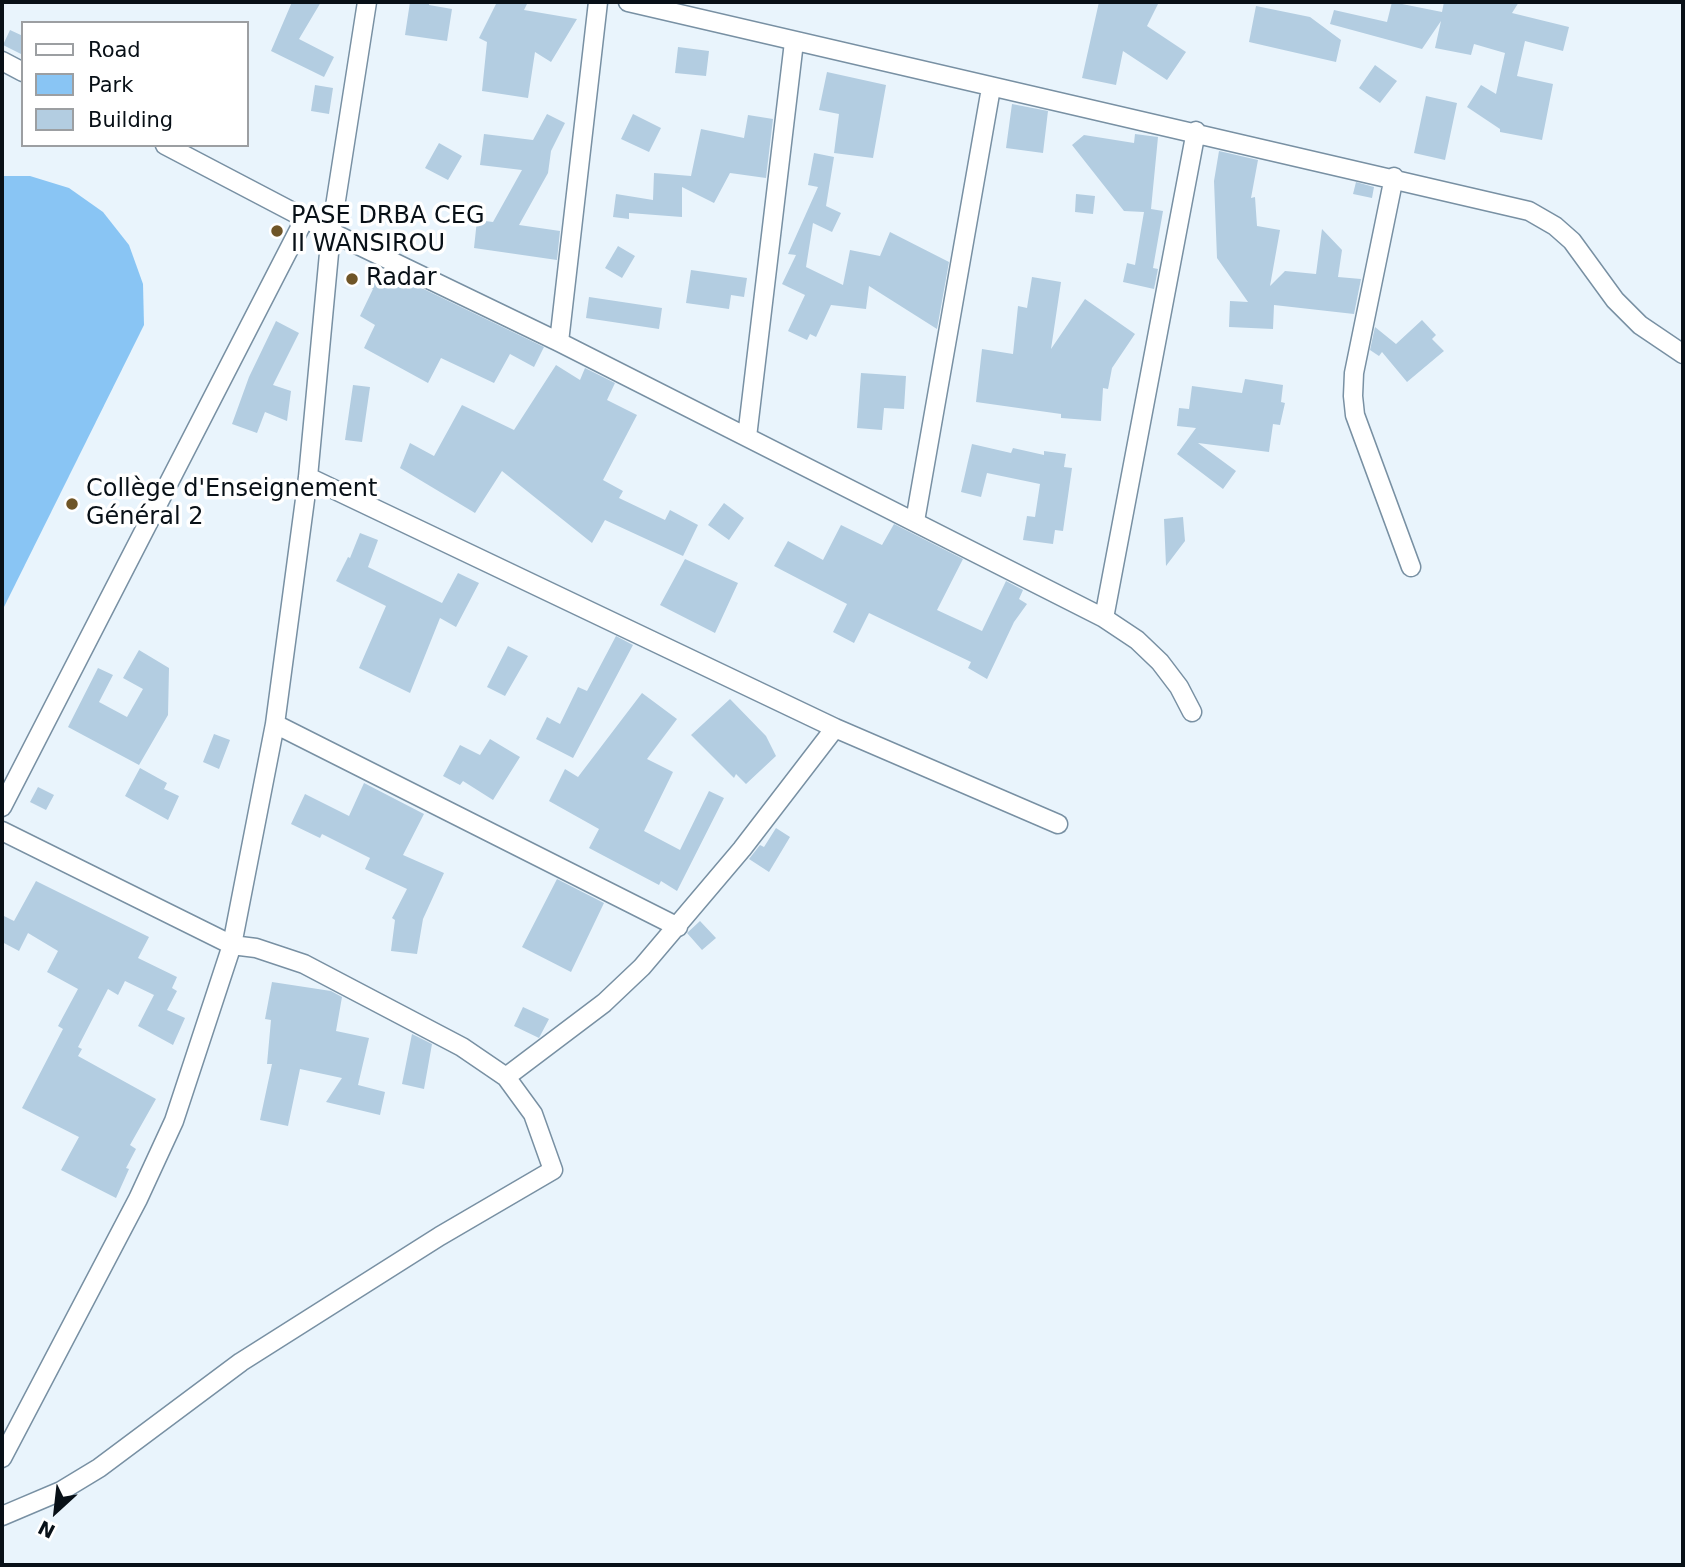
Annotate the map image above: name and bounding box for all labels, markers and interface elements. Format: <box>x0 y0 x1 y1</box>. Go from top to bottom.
legend <box>21 21 248 147</box>
text: Road <box>88 38 141 62</box>
text: Park <box>88 73 133 97</box>
text: Building <box>88 108 173 132</box>
place label: PASE DRBA CEG II WANSIROU <box>291 203 485 259</box>
marker: PASE DRBA CEG II WANSIROU <box>269 223 285 239</box>
place label: Radar <box>366 265 437 293</box>
marker: Radar <box>344 271 360 287</box>
place label: Collège d'Enseignement Général 2 <box>86 476 377 532</box>
marker: Collège d'Enseignement Général 2 <box>64 496 80 512</box>
north arrow <box>21 1476 91 1546</box>
text: N <box>34 1516 59 1543</box>

